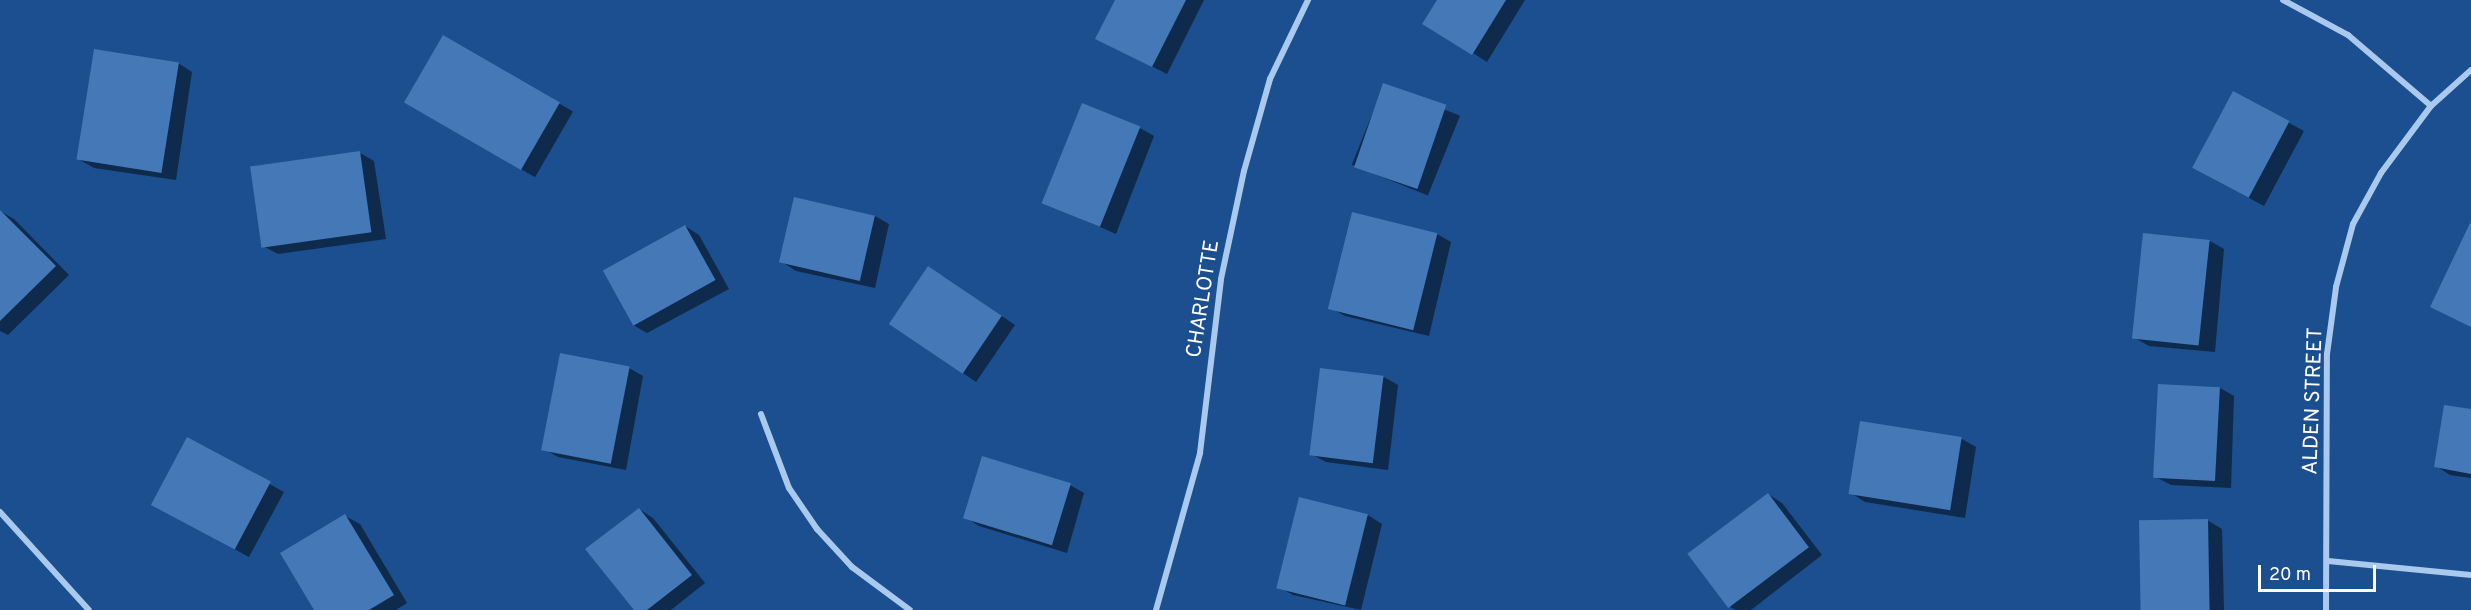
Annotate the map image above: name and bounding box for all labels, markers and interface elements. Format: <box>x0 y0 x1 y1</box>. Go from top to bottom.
street label: CHARLOTTE <box>1182 238 1226 360</box>
street label: ALDEN STREET <box>2299 327 2329 475</box>
scale bar <box>2261 553 2380 591</box>
text: 20 m <box>2269 564 2311 587</box>

